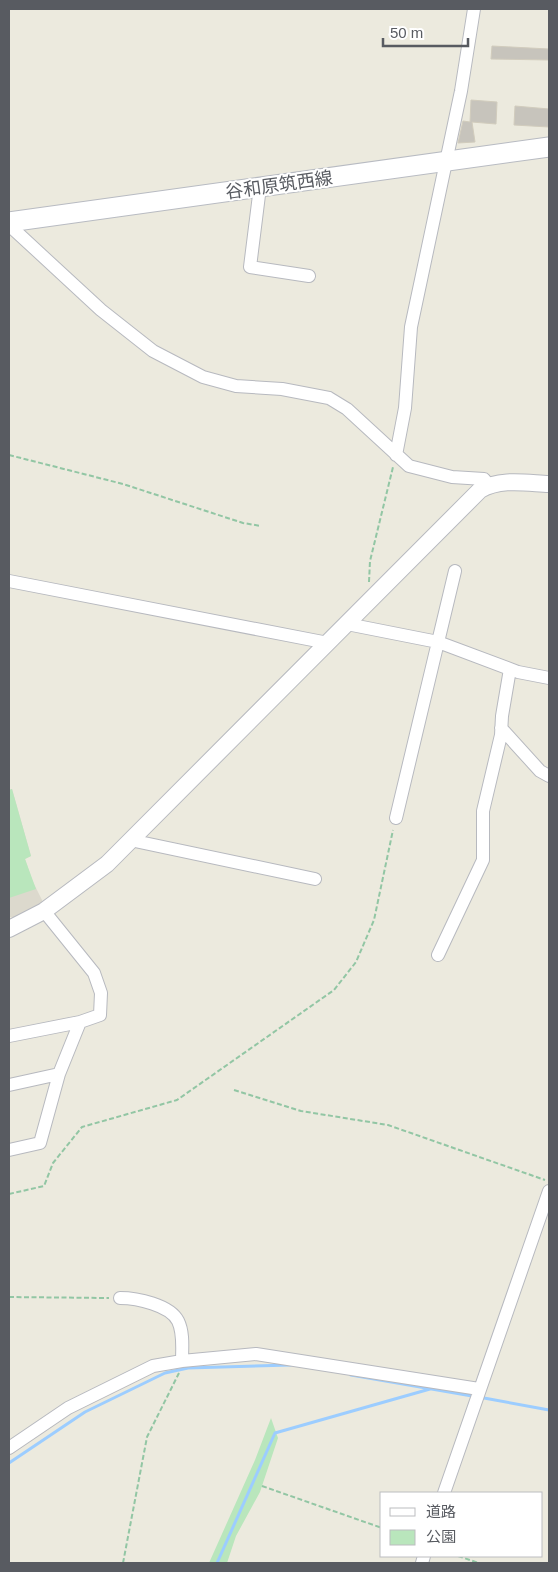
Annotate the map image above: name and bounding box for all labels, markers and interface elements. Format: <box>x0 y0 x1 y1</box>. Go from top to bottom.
scale bar <box>383 15 468 47</box>
text: 50 m <box>390 24 423 41</box>
street label: 谷和原筑西線 <box>224 168 334 202</box>
legend <box>380 1492 543 1557</box>
text: 道路 <box>426 1503 456 1520</box>
text: 公園 <box>426 1528 456 1545</box>

